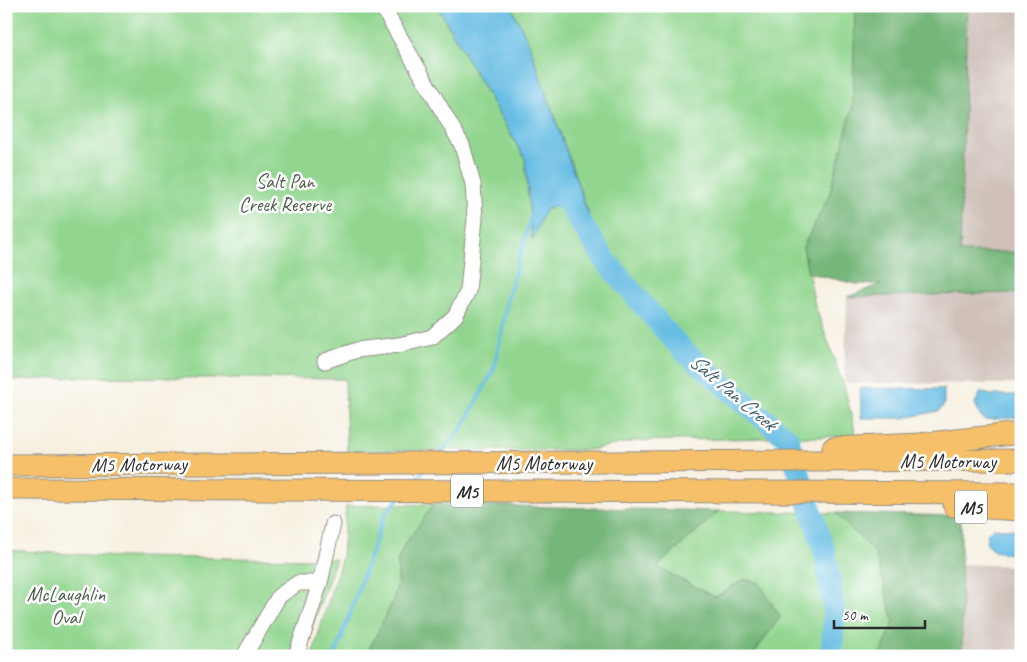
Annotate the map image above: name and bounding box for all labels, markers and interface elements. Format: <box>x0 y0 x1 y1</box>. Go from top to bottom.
park label: Salt Pan Creek Reserve <box>239 169 332 217</box>
water label: Salt Pan Creek <box>684 348 784 438</box>
street label: M5 Motorway <box>900 449 998 474</box>
street label: M5 Motorway <box>91 451 189 478</box>
street label: M5 Motorway <box>496 451 594 476</box>
road number: M5 <box>451 474 483 508</box>
road number: M5 <box>955 491 987 524</box>
park label: McLaughlin Oval <box>27 582 106 630</box>
scale bar <box>834 597 926 629</box>
text: 50 m <box>842 606 869 625</box>

